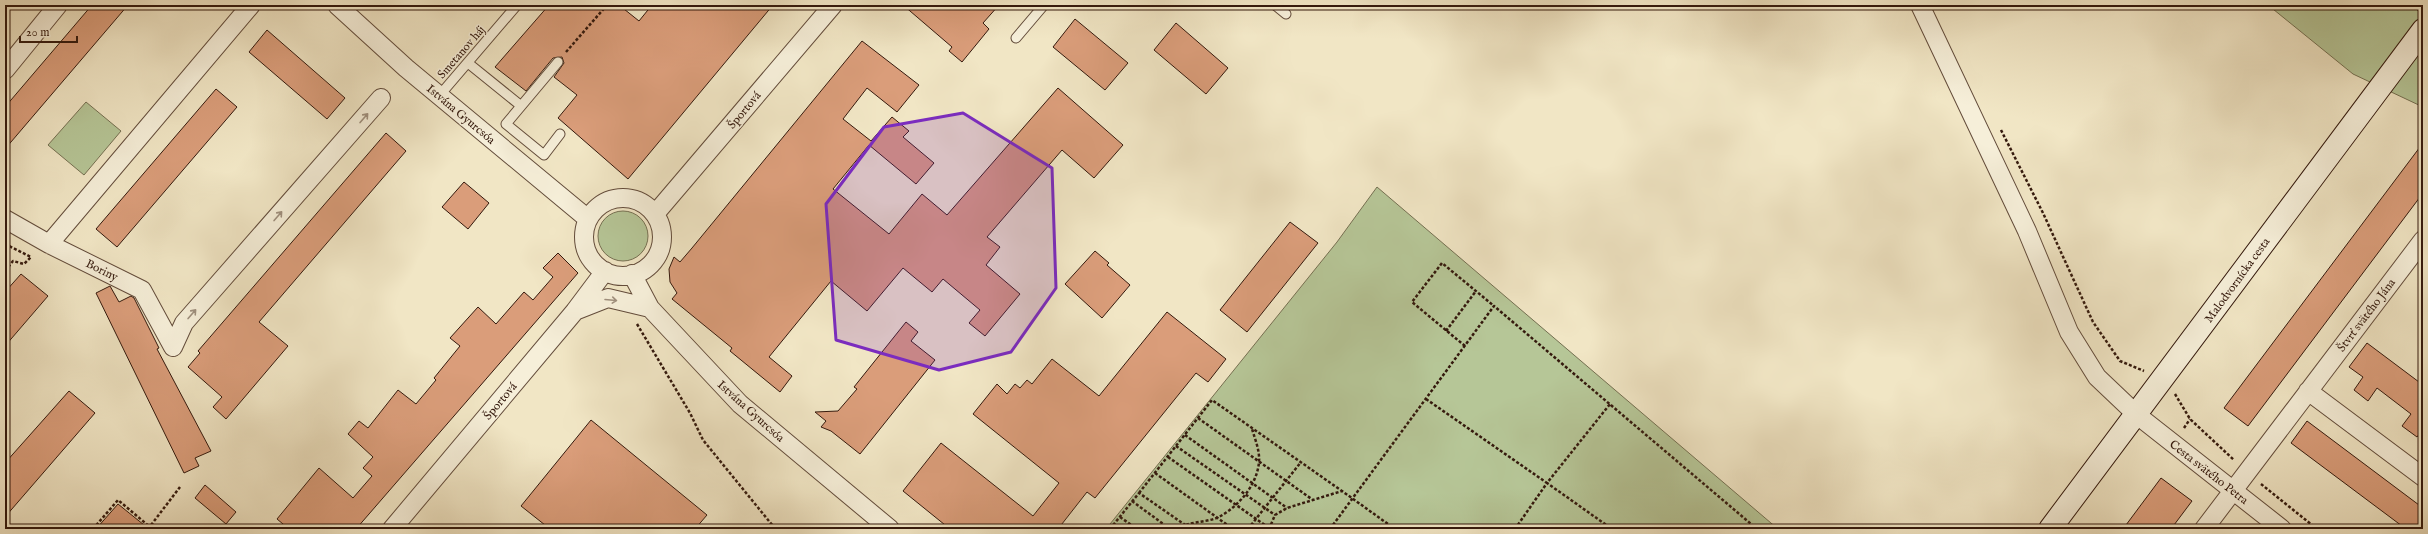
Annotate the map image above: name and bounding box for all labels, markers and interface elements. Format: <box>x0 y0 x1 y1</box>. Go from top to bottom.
scale bar <box>20 18 77 44</box>
street label: Smetanov háj <box>434 23 489 82</box>
text: 20 m <box>26 25 49 40</box>
street label: Istvána Gyurcsóa <box>423 81 499 148</box>
street label: Športová <box>724 87 766 133</box>
one-way arrow <box>359 113 368 124</box>
one-way arrow <box>274 211 283 222</box>
street label: Malodvornícka cesta <box>2201 234 2274 326</box>
street label: Boriny <box>83 256 121 285</box>
street label: Štvrť svätého Jána <box>2333 274 2400 355</box>
one-way arrow <box>605 296 618 304</box>
one-way arrow <box>188 309 197 319</box>
street label: Istvána Gyurcsóa <box>714 377 788 446</box>
street label: Športová <box>480 378 522 424</box>
street label: Cesta svätého Petra <box>2166 437 2252 508</box>

